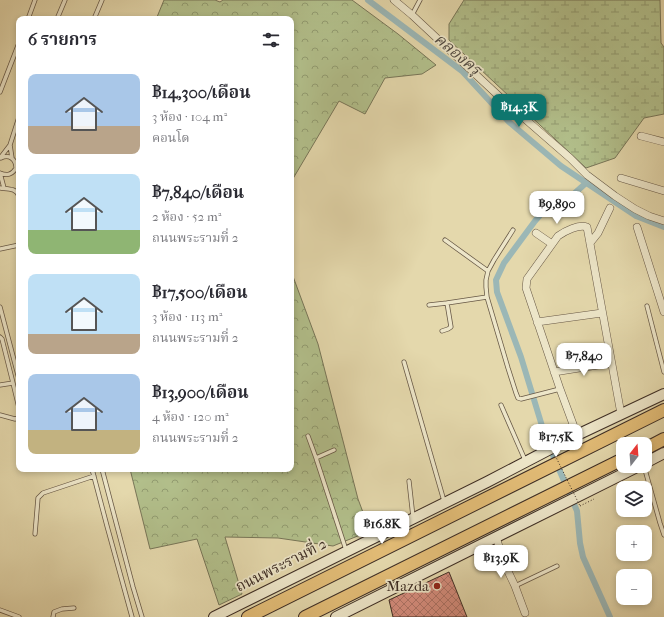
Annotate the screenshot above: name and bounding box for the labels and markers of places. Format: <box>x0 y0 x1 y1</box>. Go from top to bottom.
pin: ฿14.3K <box>486 94 552 128</box>
pin: ฿9,890 <box>524 191 590 225</box>
pin: ฿7,840 <box>551 343 617 377</box>
pin: ฿17.5K <box>523 424 589 458</box>
pin: ฿16.8K <box>349 511 415 545</box>
pin: ฿13.9K <box>468 545 534 579</box>
place label: Mazda <box>387 577 430 595</box>
marker: Mazda <box>432 581 442 591</box>

